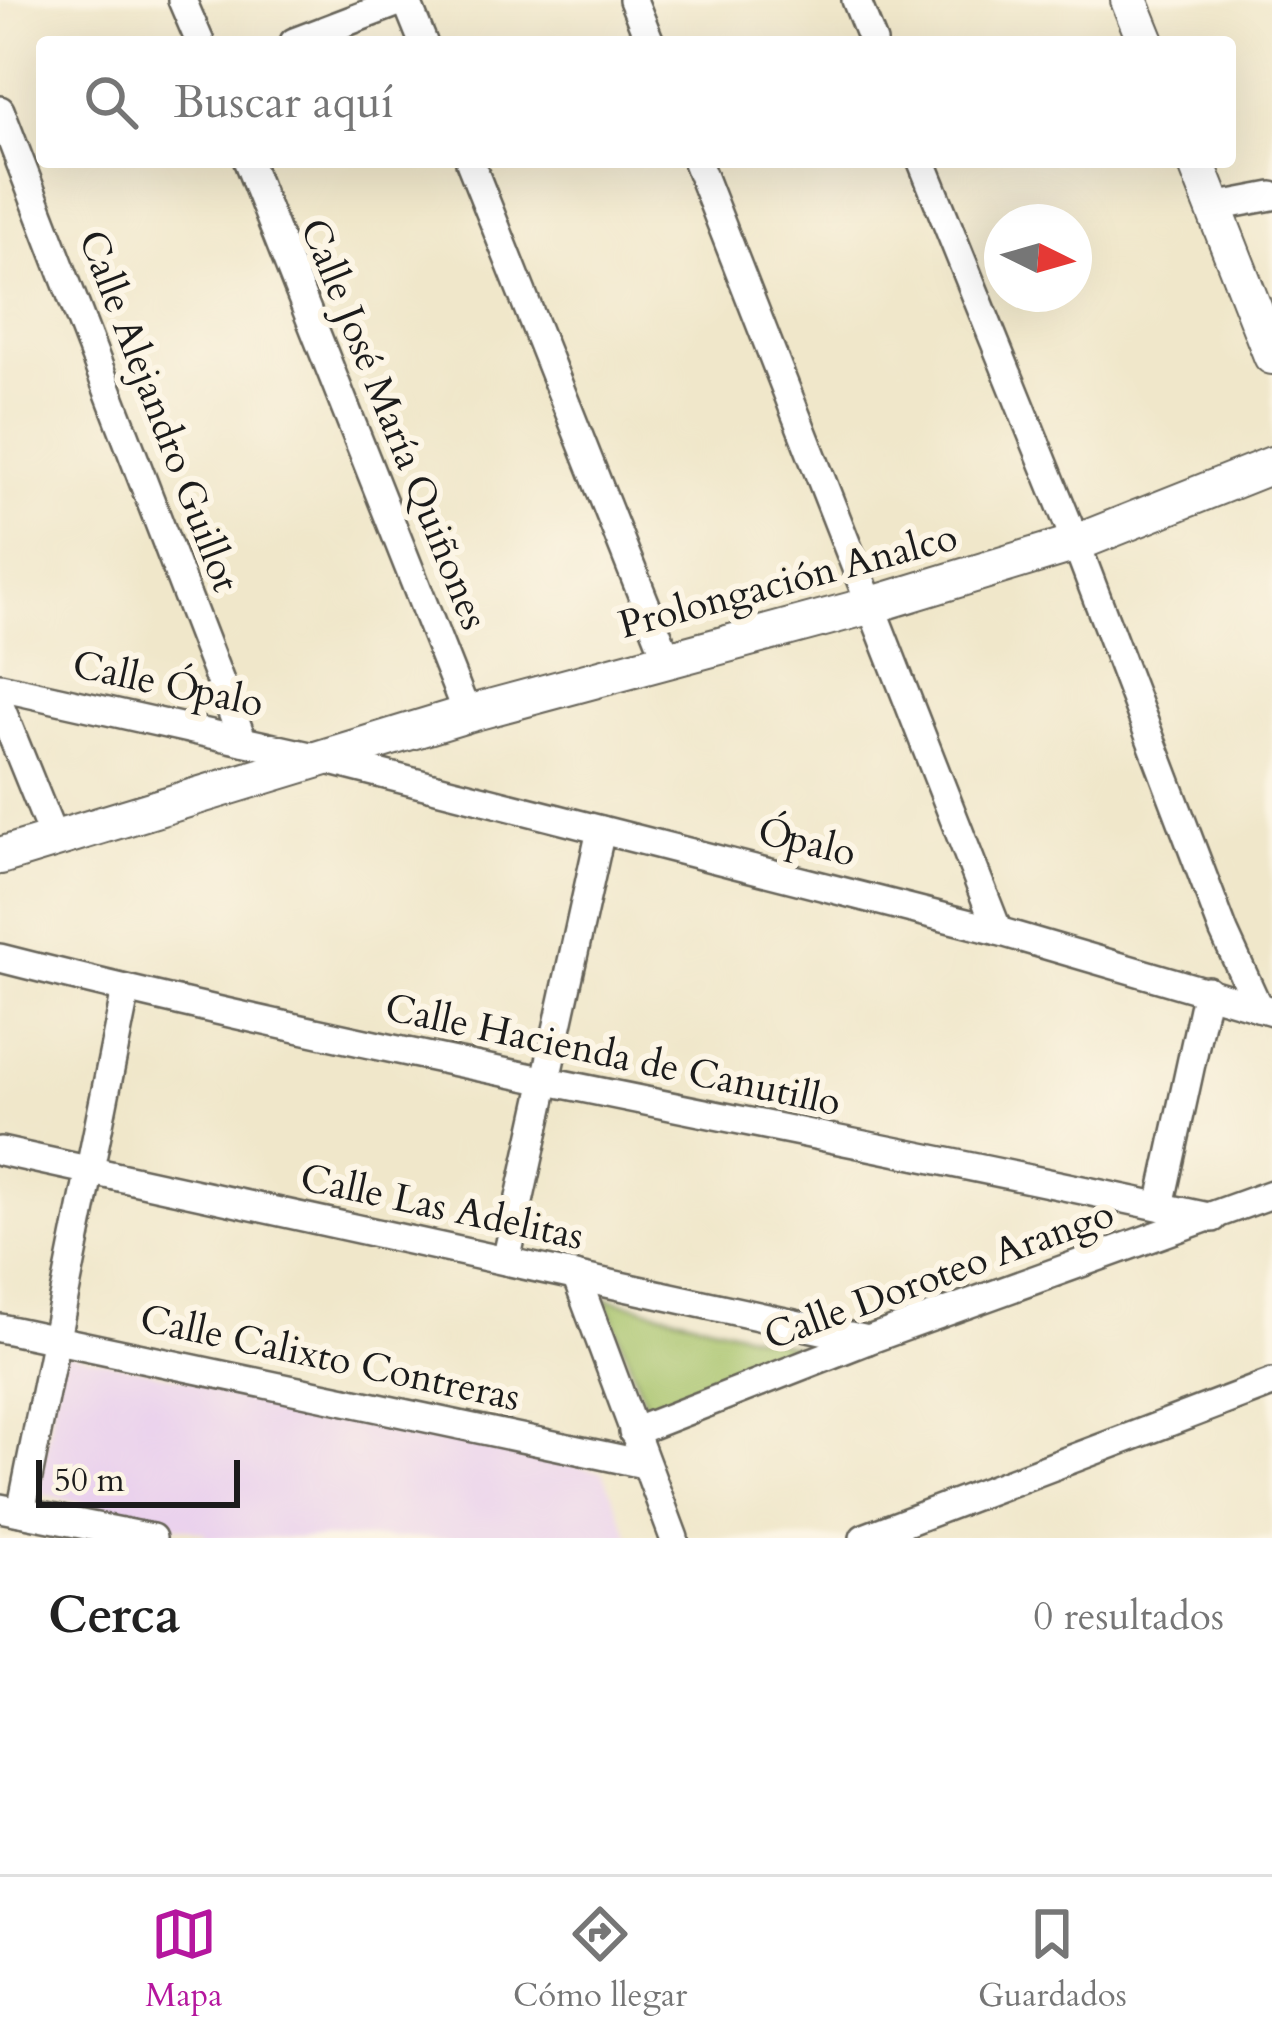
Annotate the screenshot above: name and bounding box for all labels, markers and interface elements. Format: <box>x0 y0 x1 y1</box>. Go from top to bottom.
search box <box>36 36 1236 168</box>
icon: search <box>78 69 144 135</box>
text: Buscar aquí <box>174 72 394 133</box>
north arrow <box>984 204 1092 312</box>
street label: Calle José María Quiñones <box>287 211 501 637</box>
street label: Calle Alejandro Guillot <box>66 223 252 599</box>
street label: Prolongación Analco <box>613 510 963 652</box>
street label: Calle Ópalo <box>68 638 268 730</box>
street label: Ópalo <box>753 804 861 880</box>
street label: Calle Hacienda de Canutillo <box>380 981 846 1129</box>
street label: Calle Las Adelitas <box>296 1151 588 1263</box>
street label: Calle Doroteo Arango <box>757 1187 1121 1363</box>
street label: Calle Calixto Contreras <box>135 1292 525 1424</box>
scale bar <box>36 1454 240 1507</box>
text: 50 m <box>54 1458 125 1503</box>
text: Cerca <box>48 1581 180 1651</box>
text: 0 resultados <box>1033 1590 1224 1643</box>
tab: Mapa <box>145 1901 222 2018</box>
tab: Cómo llegar <box>513 1901 687 2018</box>
tab: Guardados <box>978 1901 1127 2018</box>

